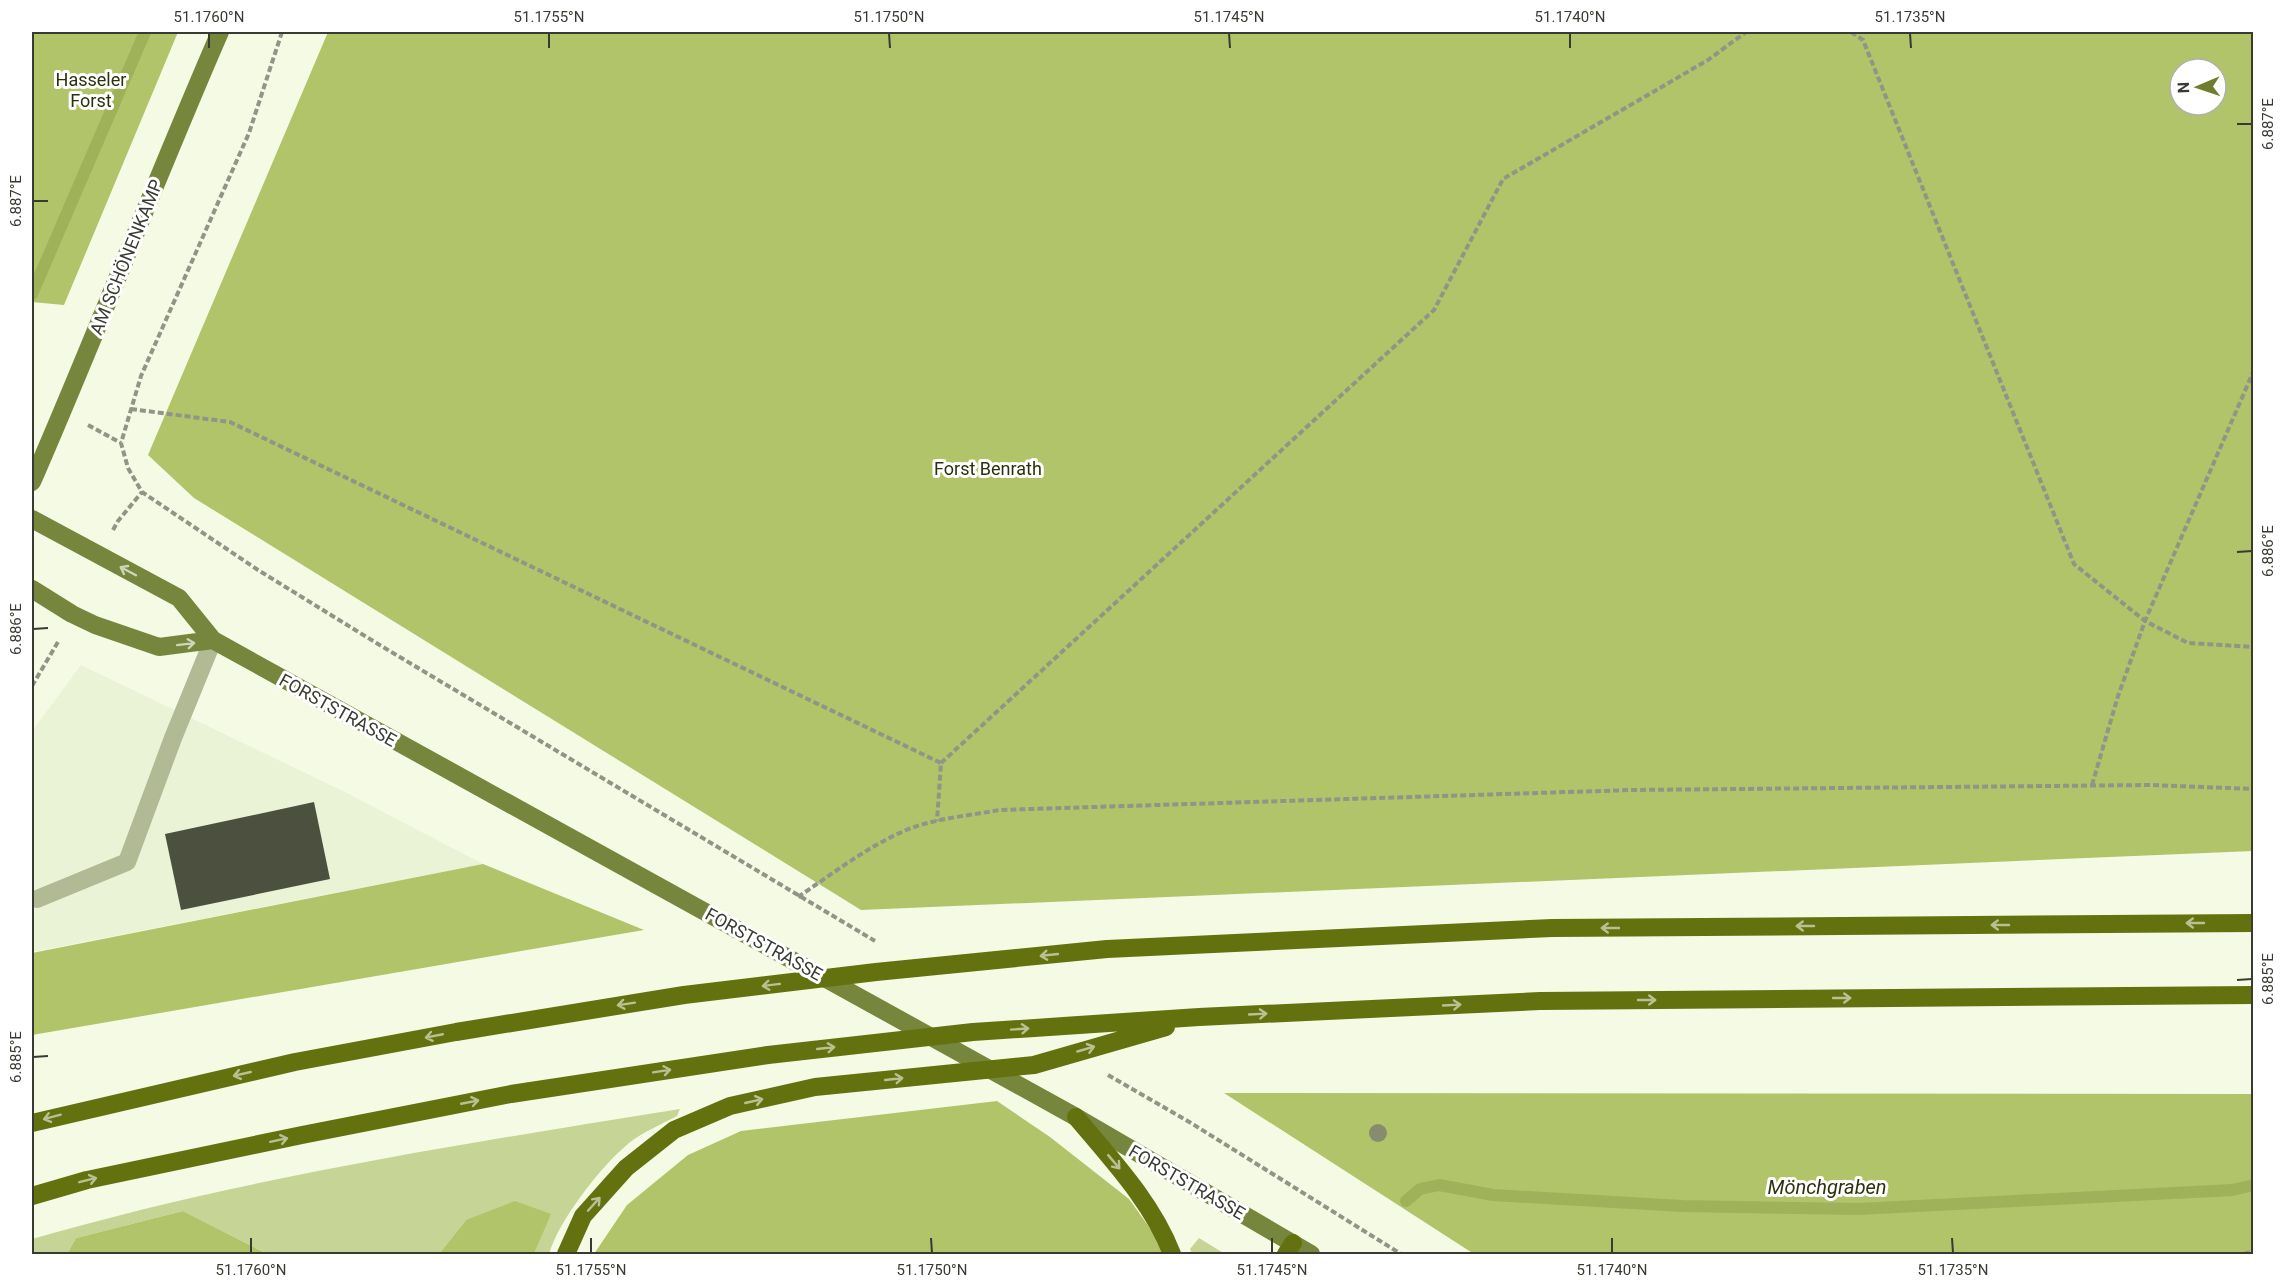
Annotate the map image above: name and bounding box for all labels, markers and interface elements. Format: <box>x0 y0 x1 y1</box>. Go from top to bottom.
text: 51.1760°N <box>174 8 244 26</box>
text: 51.1755°N <box>514 8 584 26</box>
text: 51.1750°N <box>854 8 924 26</box>
text: 51.1745°N <box>1194 8 1264 26</box>
text: 51.1740°N <box>1535 8 1605 26</box>
text: 51.1735°N <box>1875 8 1945 26</box>
north arrow <box>2168 57 2228 117</box>
park label: Hasseler Forst <box>56 69 126 111</box>
text: N <box>2174 82 2193 93</box>
text: 6.887°E <box>2259 98 2277 150</box>
text: 6.887°E <box>7 175 25 227</box>
street label: AM SCHÖNENKAMP <box>85 176 167 338</box>
park label: Forst Benrath <box>934 458 1042 479</box>
text: 6.886°E <box>2259 525 2277 577</box>
one-way arrow <box>119 565 137 576</box>
text: 6.886°E <box>7 603 25 655</box>
one-way arrow <box>176 638 195 649</box>
street label: FORSTSTRASSE <box>276 669 400 751</box>
street label: FORSTSTRASSE <box>702 903 826 985</box>
one-way arrow <box>2186 917 2206 929</box>
one-way arrow <box>1991 919 2011 931</box>
one-way arrow <box>1796 920 1816 932</box>
one-way arrow <box>1601 922 1621 934</box>
one-way arrow <box>1039 950 1059 961</box>
text: 6.885°E <box>2259 953 2277 1005</box>
one-way arrow <box>762 979 782 990</box>
one-way arrow <box>1832 992 1852 1004</box>
one-way arrow <box>1637 994 1657 1006</box>
one-way arrow <box>617 999 636 1010</box>
one-way arrow <box>1442 999 1462 1010</box>
one-way arrow <box>1247 1009 1267 1020</box>
one-way arrow <box>1009 1024 1029 1035</box>
text: 6.885°E <box>7 1031 25 1083</box>
one-way arrow <box>424 1031 444 1042</box>
one-way arrow <box>815 1042 835 1053</box>
one-way arrow <box>1076 1043 1095 1055</box>
one-way arrow <box>652 1065 672 1076</box>
one-way arrow <box>233 1068 252 1080</box>
one-way arrow <box>884 1073 904 1084</box>
one-way arrow <box>745 1094 764 1106</box>
one-way arrow <box>460 1096 479 1107</box>
one-way arrow <box>43 1112 62 1123</box>
one-way arrow <box>268 1134 288 1145</box>
street label: FORSTSTRASSE <box>1125 1140 1249 1224</box>
one-way arrow <box>1107 1154 1121 1169</box>
one-way arrow <box>78 1174 97 1186</box>
water label: Mönchgraben <box>1767 1175 1887 1199</box>
one-way arrow <box>587 1196 601 1211</box>
text: 51.1760°N <box>216 1261 286 1279</box>
text: 51.1755°N <box>556 1261 626 1279</box>
text: 51.1750°N <box>897 1261 967 1279</box>
text: 51.1745°N <box>1237 1261 1307 1279</box>
text: 51.1740°N <box>1577 1261 1647 1279</box>
text: 51.1735°N <box>1918 1261 1988 1279</box>

